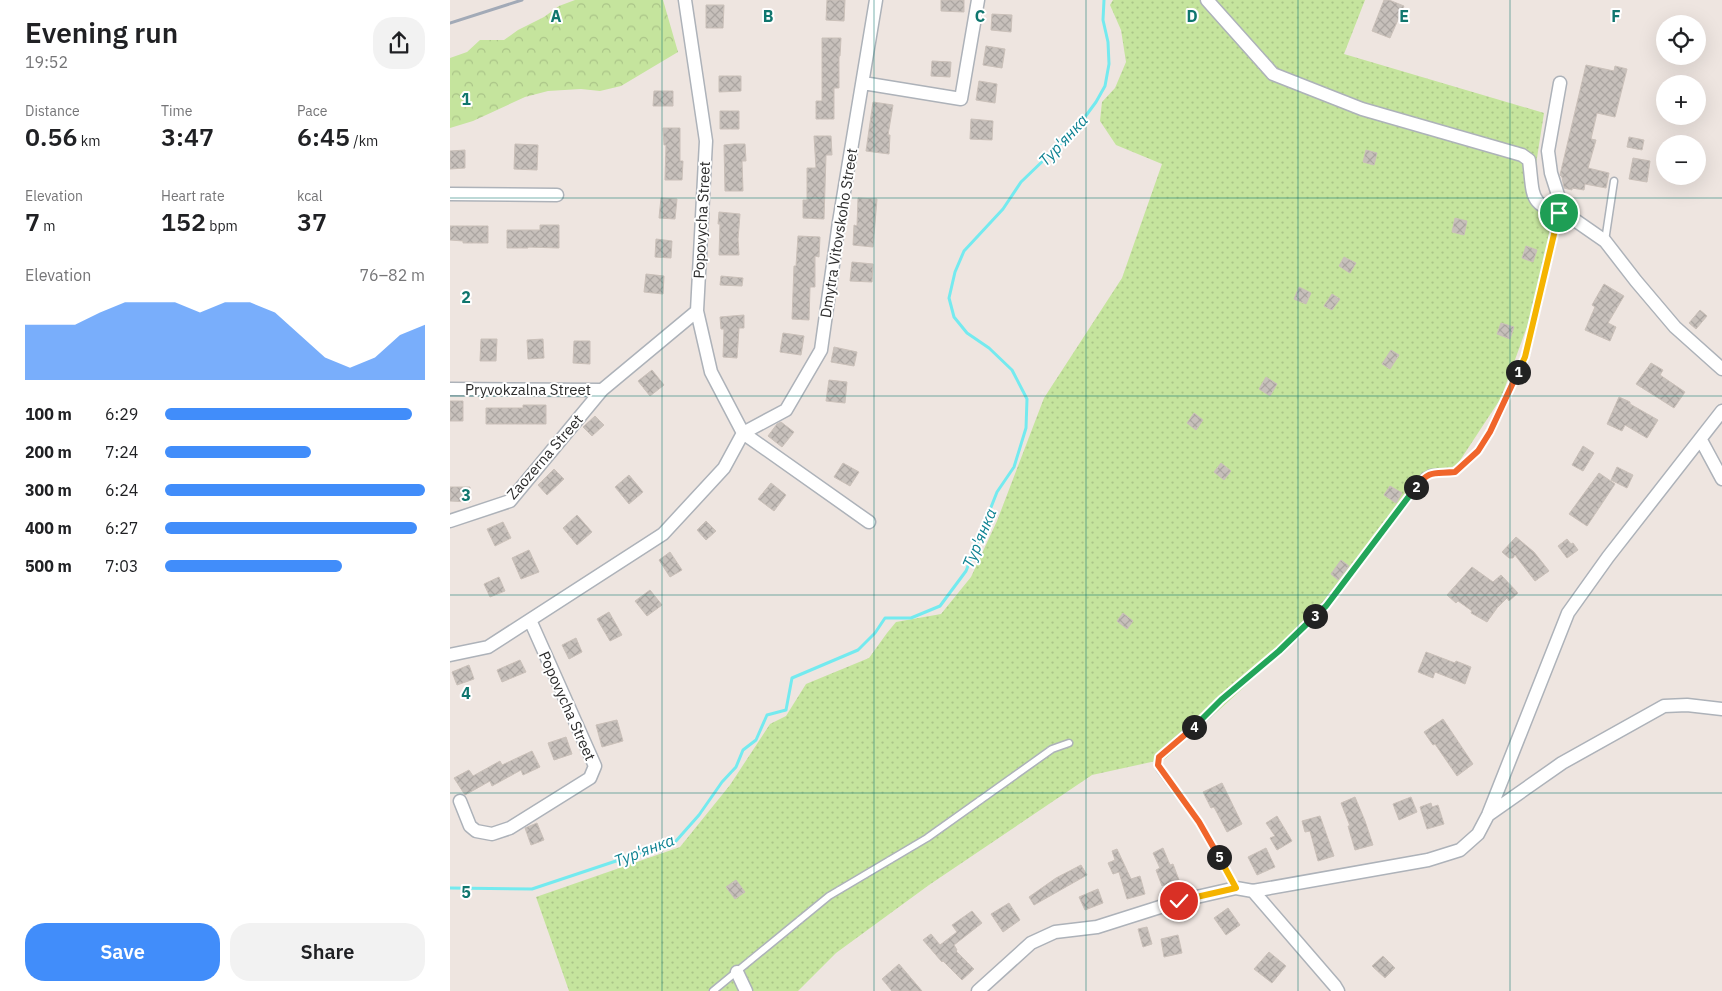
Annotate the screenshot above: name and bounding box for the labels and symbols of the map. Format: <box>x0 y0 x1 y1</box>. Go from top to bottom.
text: A <box>551 6 562 26</box>
text: B <box>763 6 774 26</box>
text: C <box>975 6 985 26</box>
text: D <box>1186 6 1198 26</box>
text: E <box>1399 6 1409 26</box>
text: F <box>1611 6 1621 26</box>
text: 1 <box>461 89 471 109</box>
water label: Тур'янка <box>1034 110 1092 170</box>
street label: Dmytra Vitovskoho Street <box>816 147 861 319</box>
street label: Popovycha Street <box>689 161 714 279</box>
pin <box>1538 192 1580 234</box>
text: 2 <box>461 287 471 307</box>
pin: 1 <box>1506 360 1530 384</box>
street label: Pryvokzalna Street <box>465 380 591 399</box>
street label: Zaozerna Street <box>502 410 587 503</box>
pin: 2 <box>1404 474 1428 500</box>
text: 3 <box>461 485 471 505</box>
water label: Тур'янка <box>957 505 1001 571</box>
pin: 3 <box>1302 604 1328 628</box>
street label: Popovycha Street <box>535 648 600 763</box>
text: 4 <box>461 683 471 703</box>
pin: 4 <box>1182 714 1206 740</box>
water label: Тур'янка <box>611 829 677 871</box>
pin: 5 <box>1206 844 1232 870</box>
pin <box>1158 880 1200 922</box>
text: 5 <box>461 882 471 902</box>

